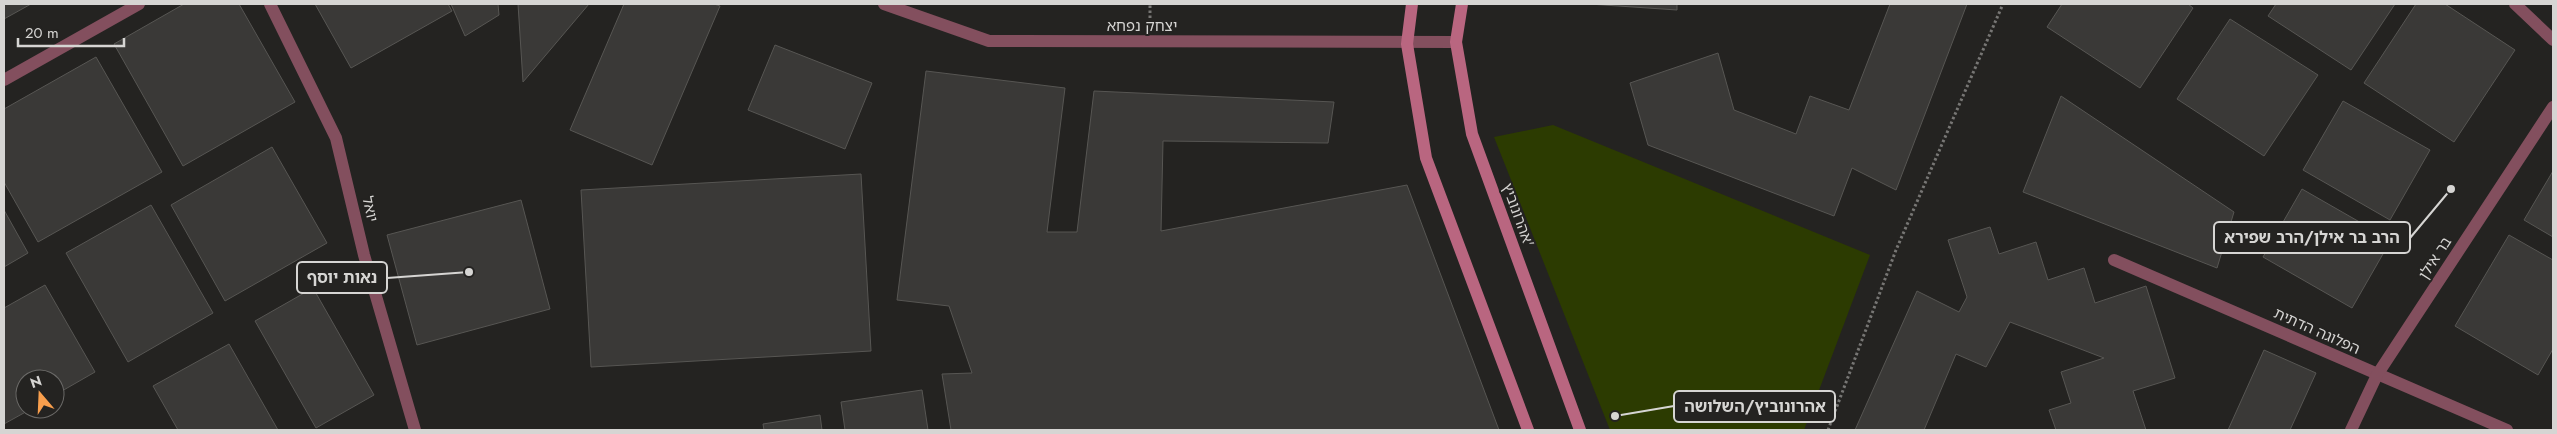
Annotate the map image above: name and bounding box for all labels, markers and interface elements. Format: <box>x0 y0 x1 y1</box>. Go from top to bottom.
scale bar <box>18 15 124 47</box>
street label: יצחק נפחא <box>1107 15 1177 37</box>
text: 20 m <box>25 22 59 44</box>
street label: אהרונוביץ' <box>1496 180 1540 250</box>
street label: יואל <box>356 194 384 224</box>
callout: הרב בר אילן/הרב שפירא <box>2214 222 2410 253</box>
text: הרב בר אילן/הרב שפירא <box>2224 226 2400 249</box>
street label: בר אילן <box>2413 232 2457 284</box>
callout: נאות יוסף <box>297 262 387 293</box>
text: נאות יוסף <box>307 266 377 289</box>
street label: הפלוגה הדתית <box>2270 302 2364 360</box>
north arrow <box>15 369 65 419</box>
text: N <box>27 370 44 393</box>
callout: אהרונוביץ/השלושה <box>1674 391 1835 422</box>
text: אהרונוביץ/השלושה <box>1684 395 1826 418</box>

